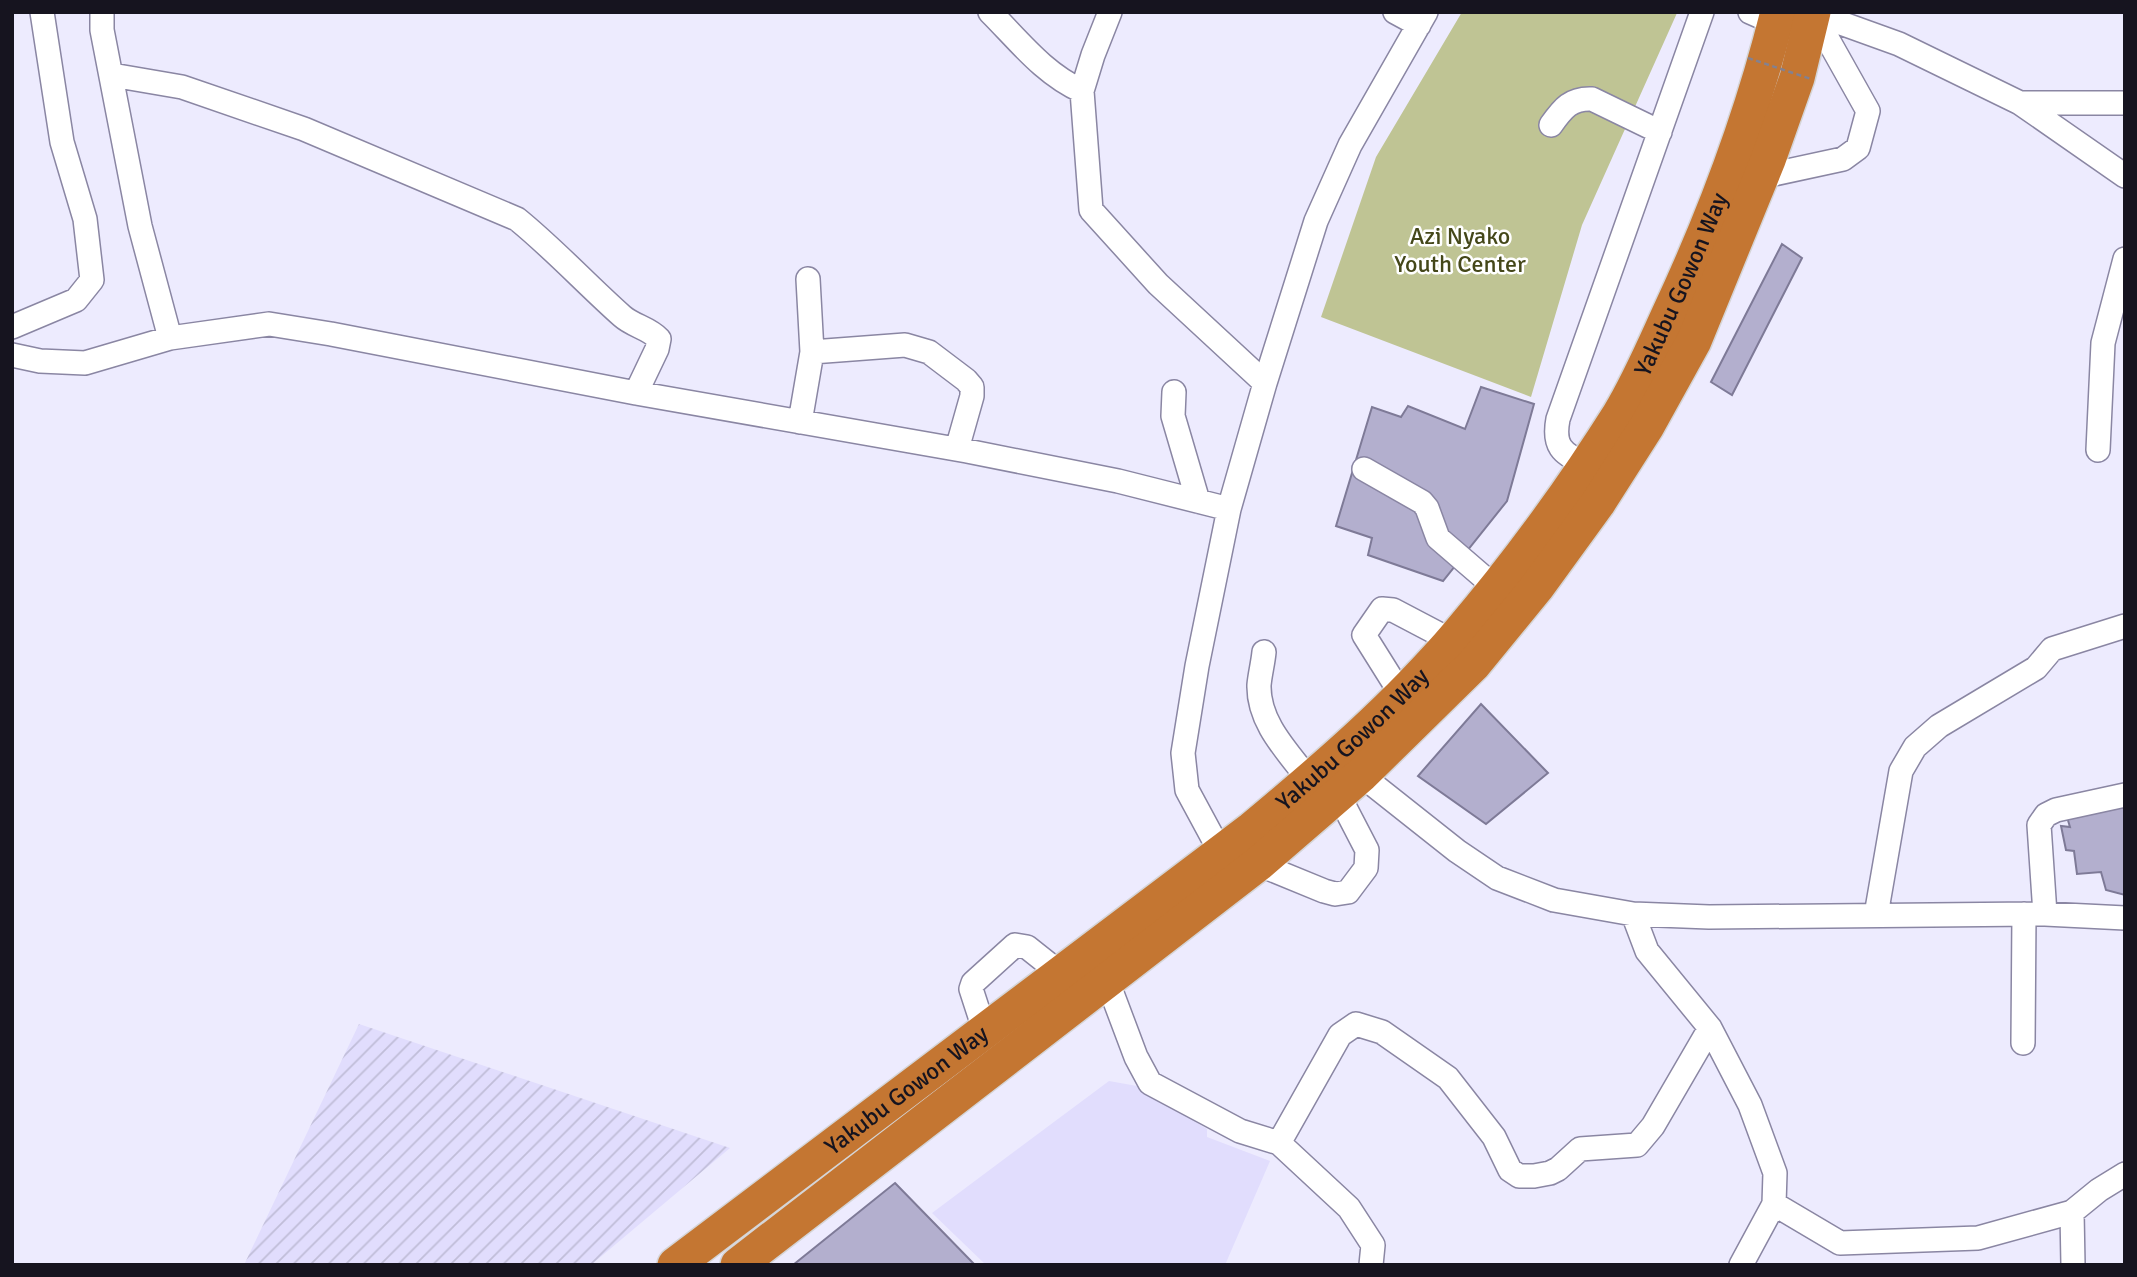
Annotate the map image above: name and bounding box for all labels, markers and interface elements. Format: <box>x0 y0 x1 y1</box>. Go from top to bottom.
street label: Yakubu Gowon Way <box>1628 188 1734 381</box>
park label: Azi Nyako Youth Center <box>1394 221 1526 279</box>
street label: Yakubu Gowon Way <box>1270 661 1435 817</box>
street label: Yakubu Gowon Way <box>819 1019 994 1162</box>

